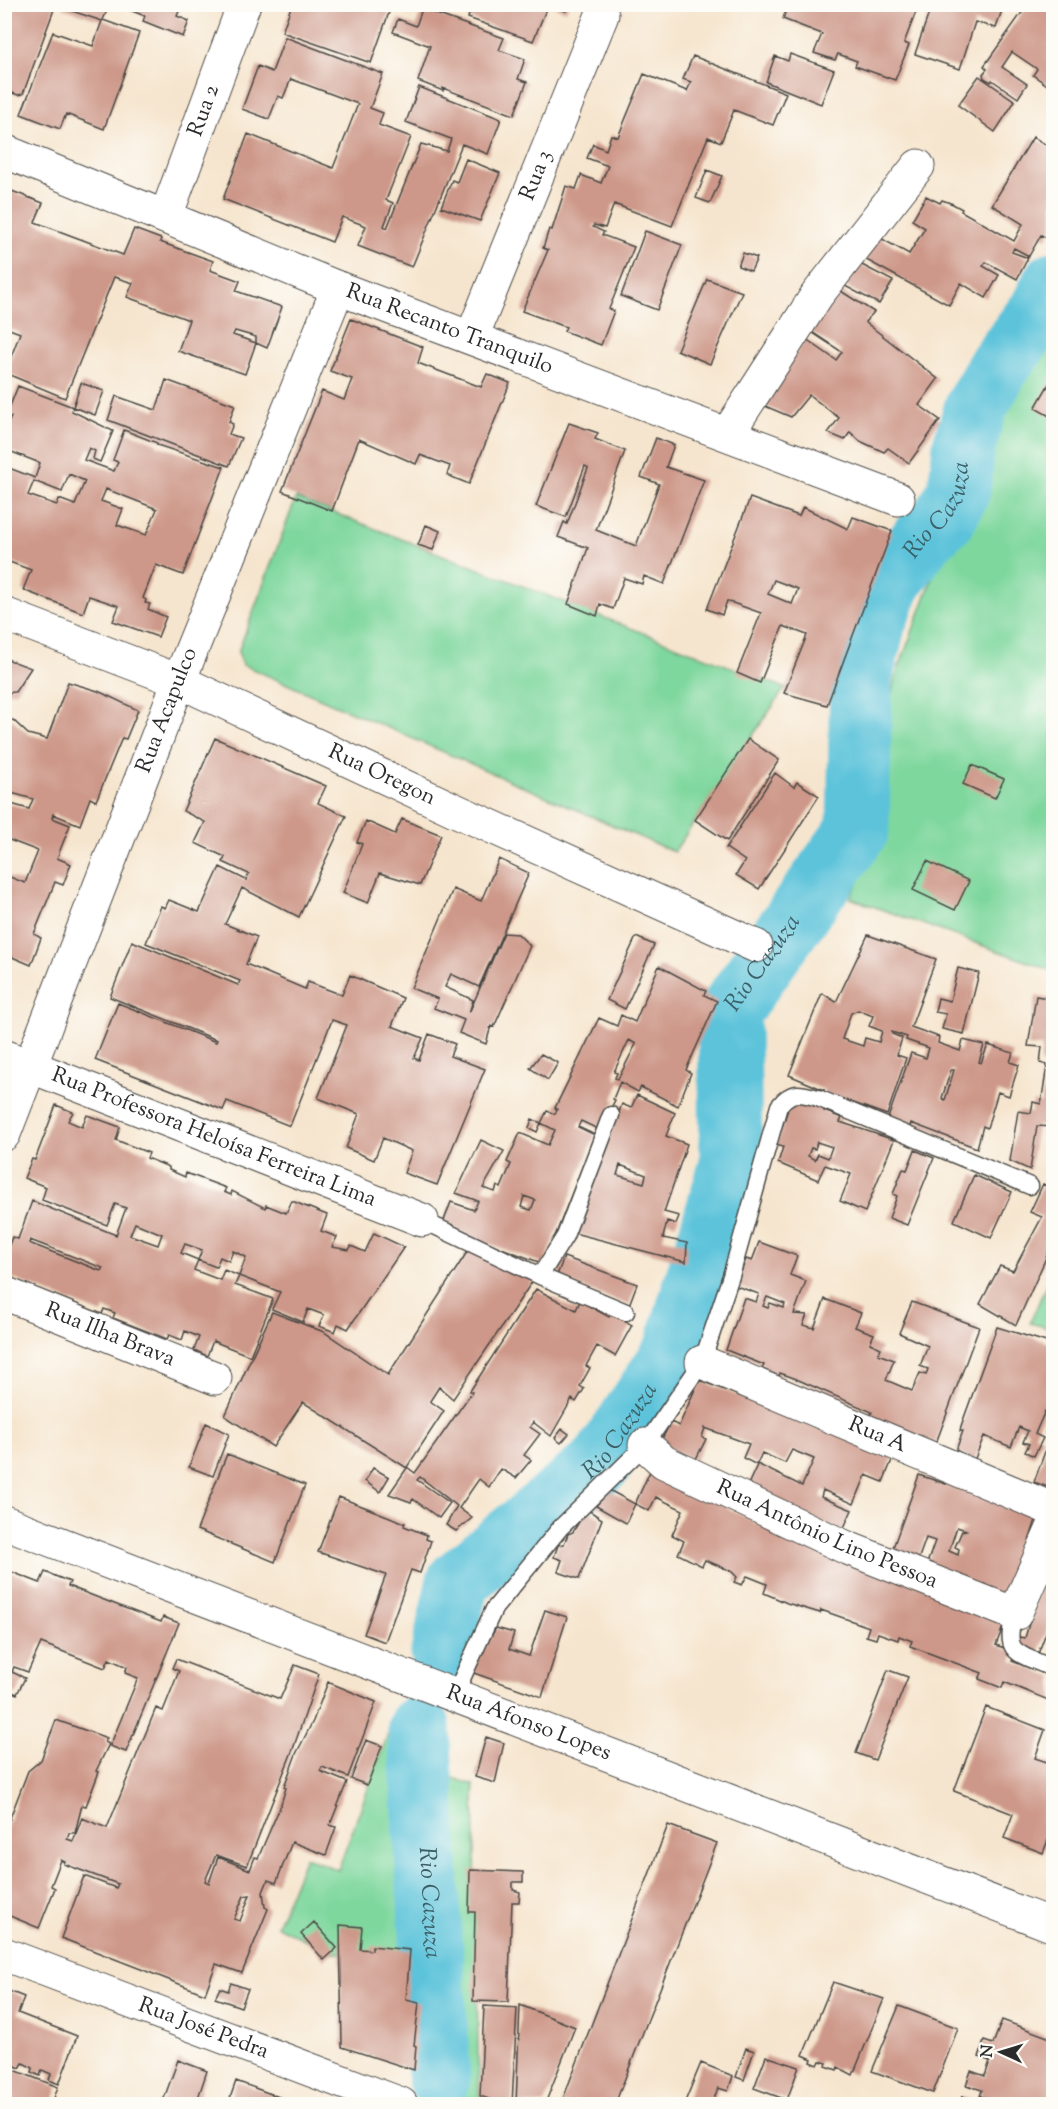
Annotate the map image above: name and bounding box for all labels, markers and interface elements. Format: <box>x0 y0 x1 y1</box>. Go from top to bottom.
street label: Rua 2 <box>181 80 229 141</box>
street label: Rua 3 <box>513 146 562 206</box>
street label: Rua Recanto Tranquilo <box>341 276 557 384</box>
water label: Rio Cazuza <box>896 460 979 566</box>
street label: Rua Acapulco <box>129 643 207 778</box>
street label: Rua Oregon <box>322 737 441 815</box>
water label: Rio Cazuza <box>717 908 809 1019</box>
street label: Rua Professora Heloísa Ferreira Lima <box>46 1060 381 1216</box>
street label: Rua Ilha Brava <box>40 1295 179 1376</box>
water label: Rio Cazuza <box>575 1376 666 1488</box>
street label: Rua A <box>843 1409 911 1462</box>
street label: Rua Antônio Lino Pessoa <box>711 1473 942 1598</box>
street label: Rua Afonso Lopes <box>441 1678 616 1770</box>
water label: Rio Cazuza <box>409 1846 449 1960</box>
street label: Rua José Pedra <box>133 1990 273 2068</box>
north arrow <box>971 2022 1031 2082</box>
text: N <box>977 2044 1000 2058</box>

